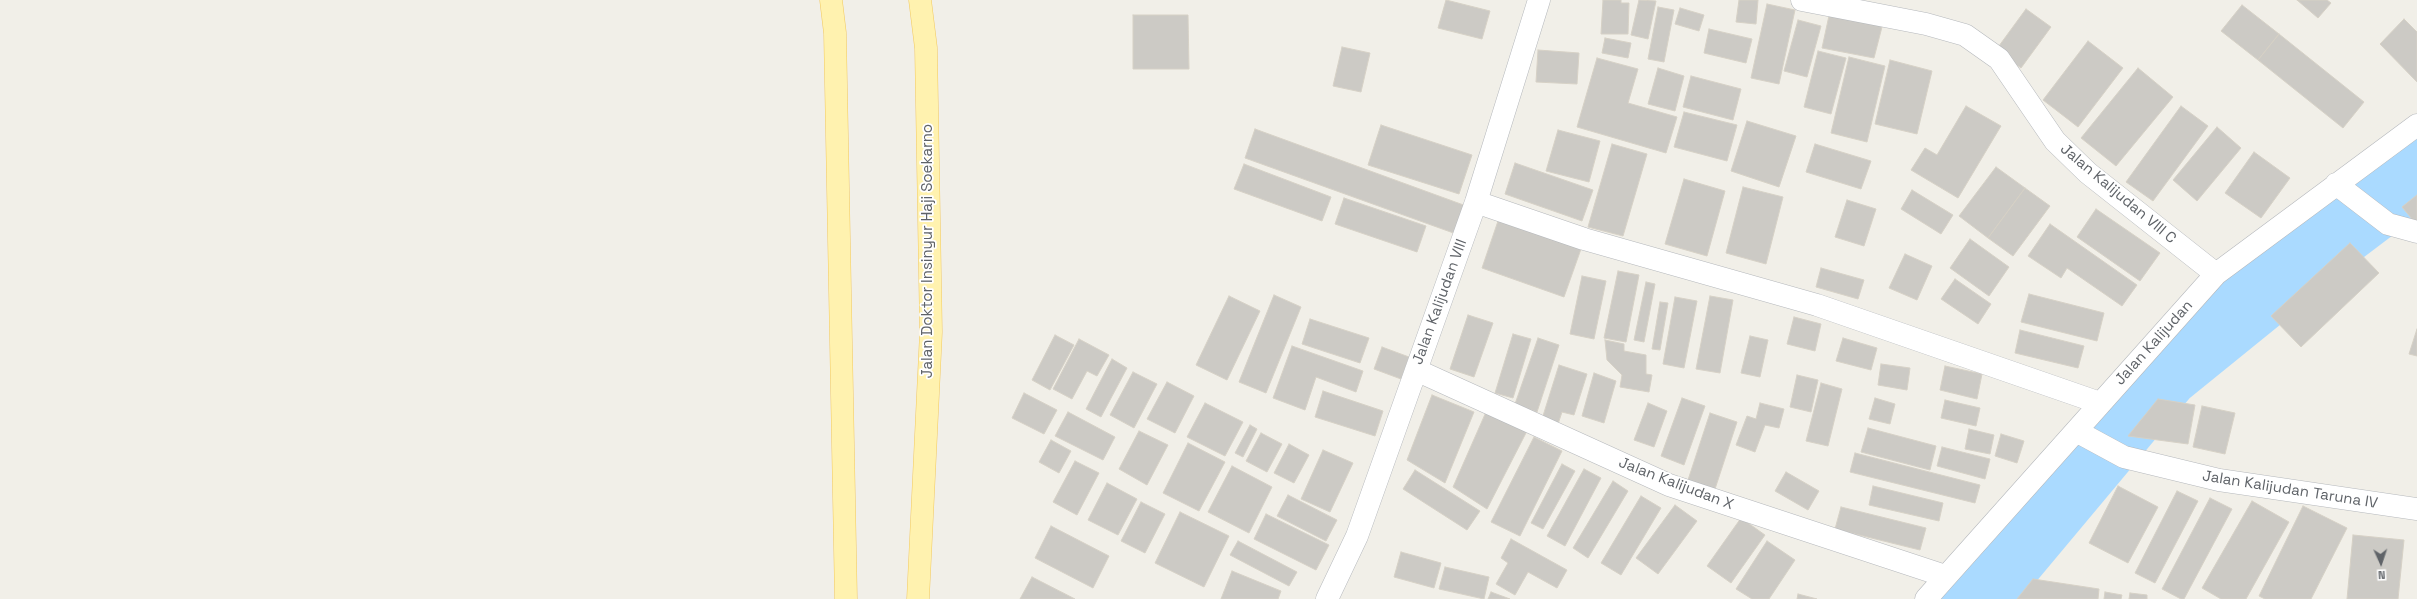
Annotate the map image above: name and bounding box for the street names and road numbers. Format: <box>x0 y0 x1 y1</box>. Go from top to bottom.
street label: Jalan Doktor Insinyur Haji Soekarno <box>919 124 937 378</box>
street label: Jalan Kalijudan VIII C <box>2056 140 2180 248</box>
street label: Jalan Kalijudan VIII <box>1409 237 1471 367</box>
street label: Jalan Kalijudan <box>2111 297 2197 389</box>
street label: Jalan Kalijudan X <box>1616 454 1736 514</box>
street label: Jalan Kalijudan Taruna IV <box>2201 467 2379 513</box>

